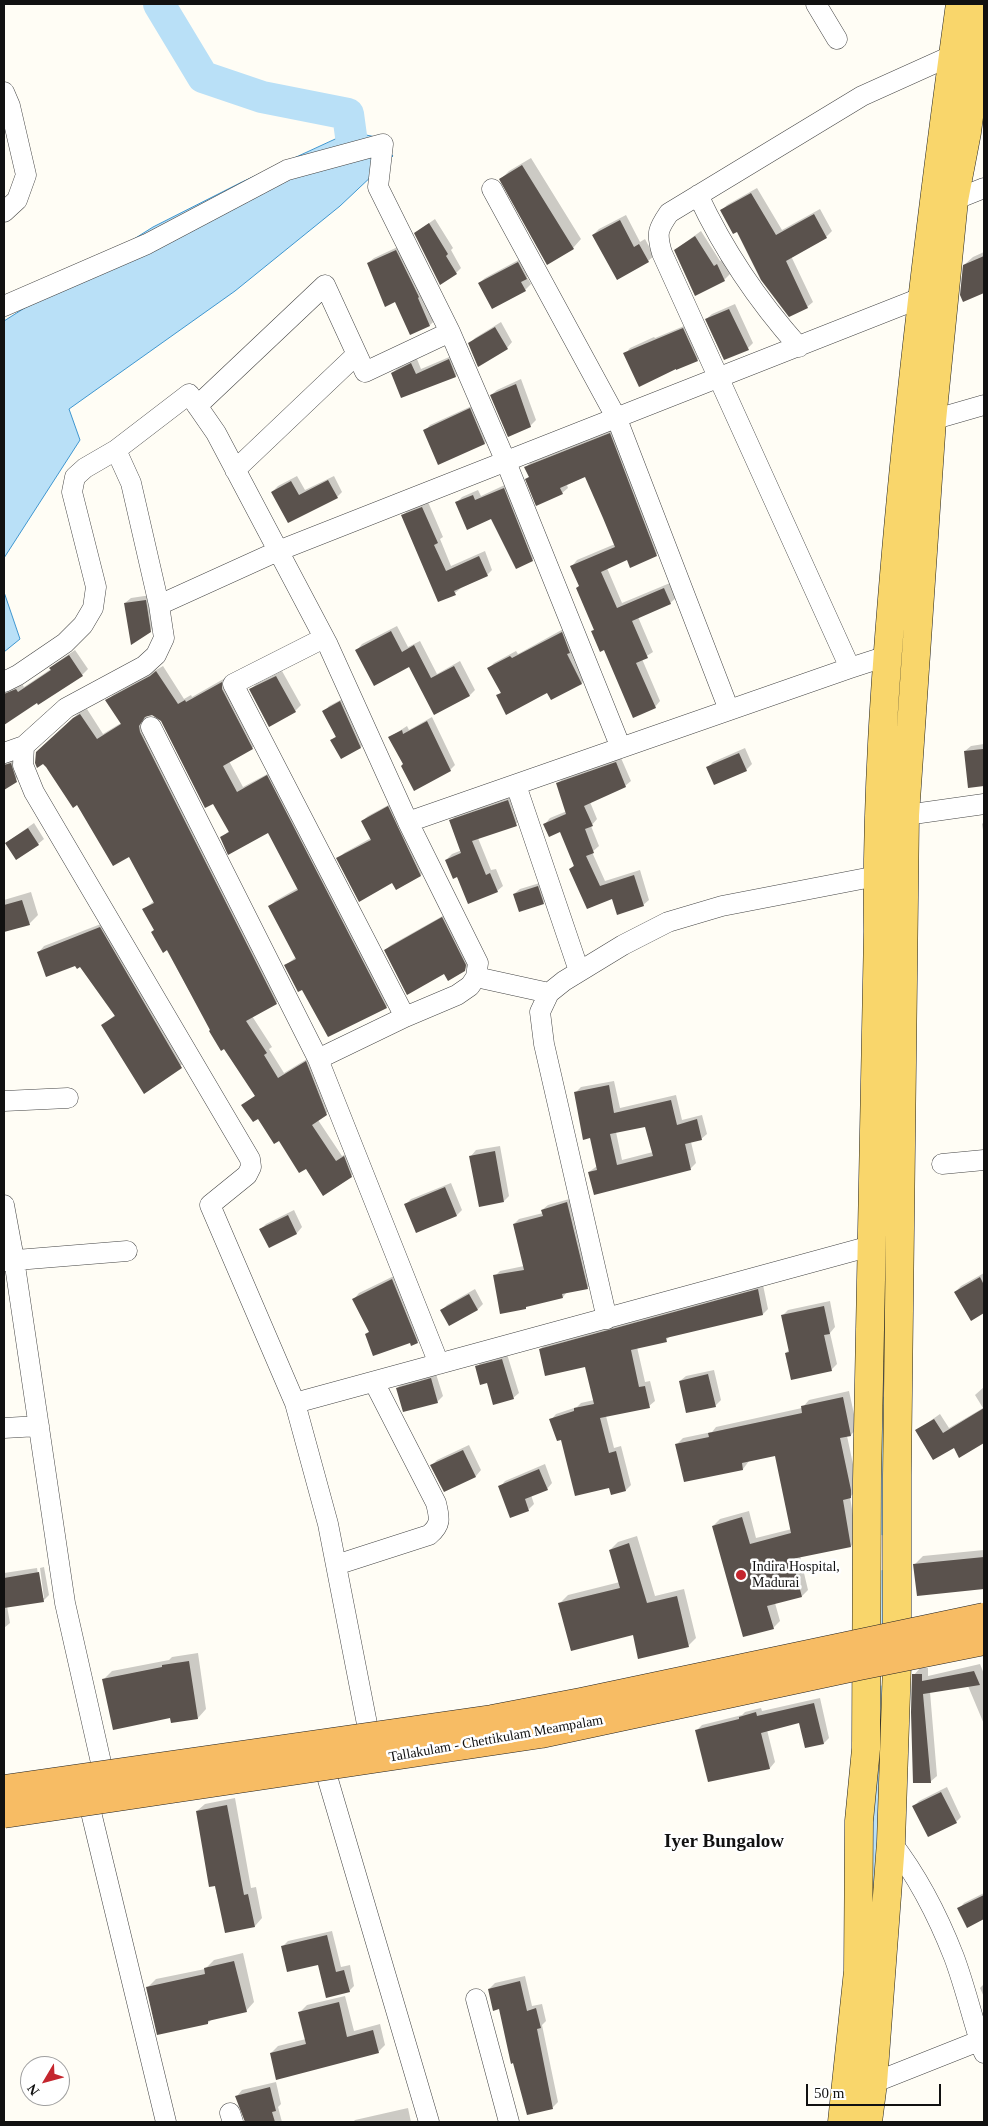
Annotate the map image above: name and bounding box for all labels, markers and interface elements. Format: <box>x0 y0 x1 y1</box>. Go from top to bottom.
place label: Indira Hospital, Madurai <box>752 1559 840 1591</box>
marker: Indira Hospital, Madurai <box>734 1568 748 1582</box>
street label: Tallakulam - Chettikulam Meampalam <box>388 1712 604 1766</box>
district label: Iyer Bungalow <box>664 1831 784 1853</box>
north arrow <box>20 2056 70 2106</box>
scale bar <box>808 2074 943 2106</box>
text: N <box>24 2081 42 2098</box>
text: 50 m <box>814 2085 844 2101</box>

